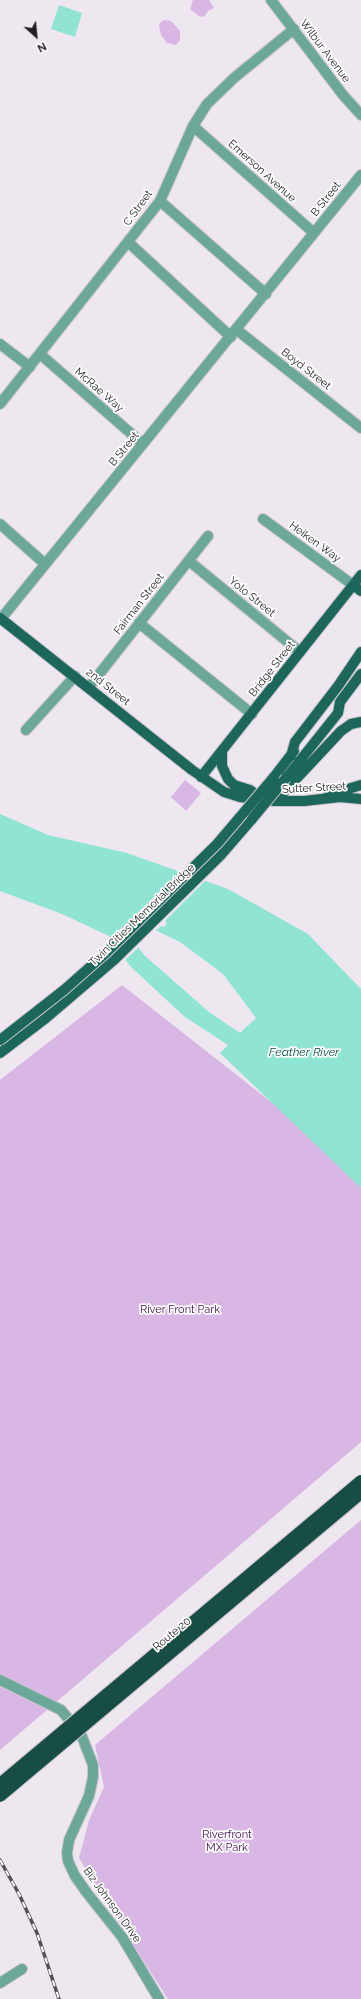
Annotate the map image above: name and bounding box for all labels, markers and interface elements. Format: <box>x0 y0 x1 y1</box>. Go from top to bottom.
north arrow <box>16 16 56 56</box>
street label: Wilbur Avenue <box>297 17 353 85</box>
text: N <box>35 39 48 55</box>
street label: Emerson Avenue <box>225 137 299 205</box>
street label: B Street <box>308 179 344 219</box>
street label: C Street <box>121 188 155 228</box>
street label: Boyd Street <box>278 345 334 393</box>
street label: McRae Way <box>72 365 126 415</box>
street label: B Street <box>106 429 142 469</box>
street label: Heiken Way <box>287 519 343 565</box>
street label: Fairman Street <box>111 571 167 637</box>
street label: Yolo Street <box>226 574 278 620</box>
street label: Bridge Street <box>246 639 298 699</box>
street label: 2nd Street <box>83 666 133 708</box>
street label: Sutter Street <box>282 780 346 796</box>
street label: Twin Cities Memorial Bridge <box>87 861 197 969</box>
water label: Feather River <box>269 1045 339 1059</box>
park label: River Front Park <box>140 1303 220 1317</box>
street label: Route 20 <box>150 1614 194 1654</box>
park label: Riverfront MX Park <box>202 1828 252 1854</box>
street label: Biz Johnson Drive <box>80 1865 144 1945</box>

